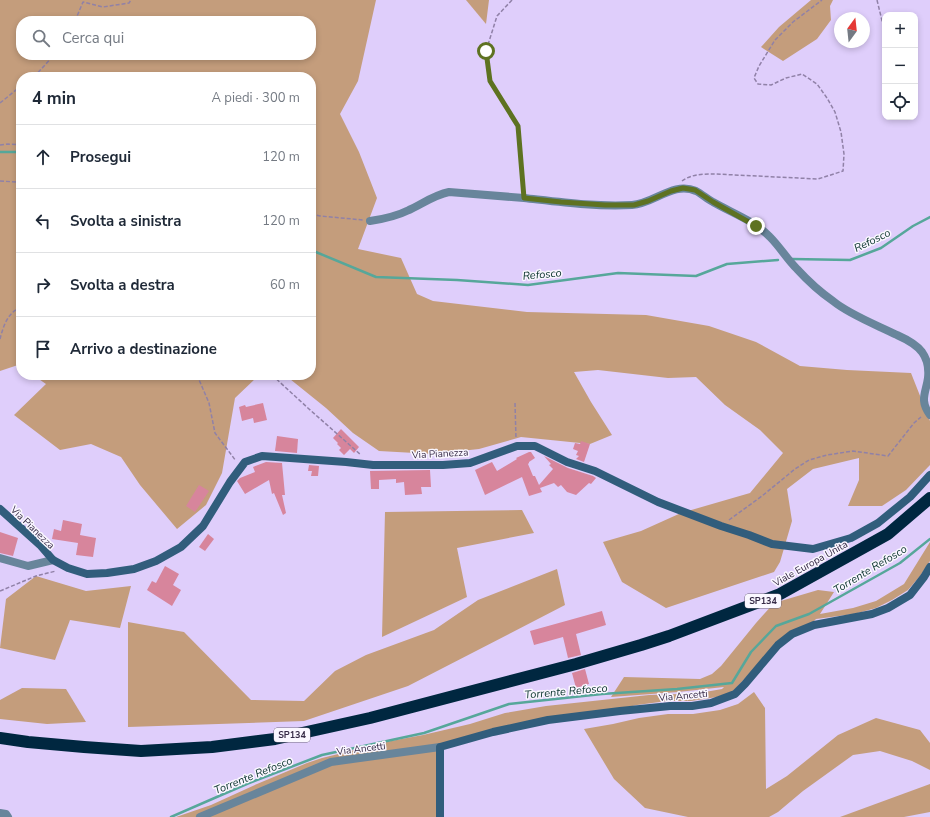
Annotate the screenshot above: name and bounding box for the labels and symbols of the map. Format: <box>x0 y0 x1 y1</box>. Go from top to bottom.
north arrow <box>834 12 870 48</box>
route start <box>477 42 495 60</box>
route end <box>747 217 765 235</box>
water label: Refosco <box>851 225 893 256</box>
water label: Refosco <box>522 265 562 284</box>
street label: Via Pianezza <box>410 446 469 463</box>
street label: Via Pianezza <box>6 502 58 552</box>
street label: Viale Europa Unita <box>770 537 850 591</box>
water label: Torrente Refosco <box>831 542 910 597</box>
road number: SP134 <box>745 594 781 608</box>
water label: Torrente Refosco <box>524 680 608 703</box>
street label: Via Ancetti <box>657 687 708 705</box>
road number: SP134 <box>274 728 310 742</box>
street label: Via Ancetti <box>335 739 386 759</box>
water label: Torrente Refosco <box>212 753 295 798</box>

